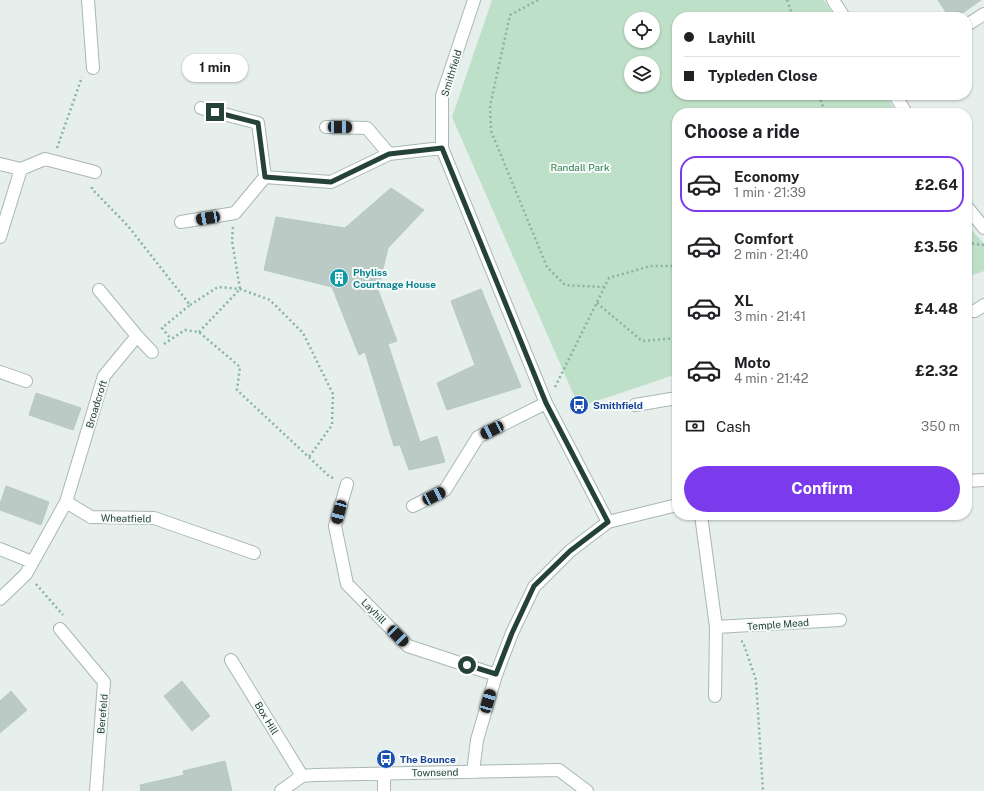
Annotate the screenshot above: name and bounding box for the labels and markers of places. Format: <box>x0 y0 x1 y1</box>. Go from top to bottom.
place label: Phyliss Courtnage House <box>353 266 436 290</box>
building icon: Phyliss Courtnage House <box>328 267 350 289</box>
bus stop icon: Smithfield <box>568 394 590 416</box>
place label: Smithfield <box>593 399 643 411</box>
bus stop icon: The Bounce <box>375 748 397 770</box>
place label: The Bounce <box>400 753 456 765</box>

